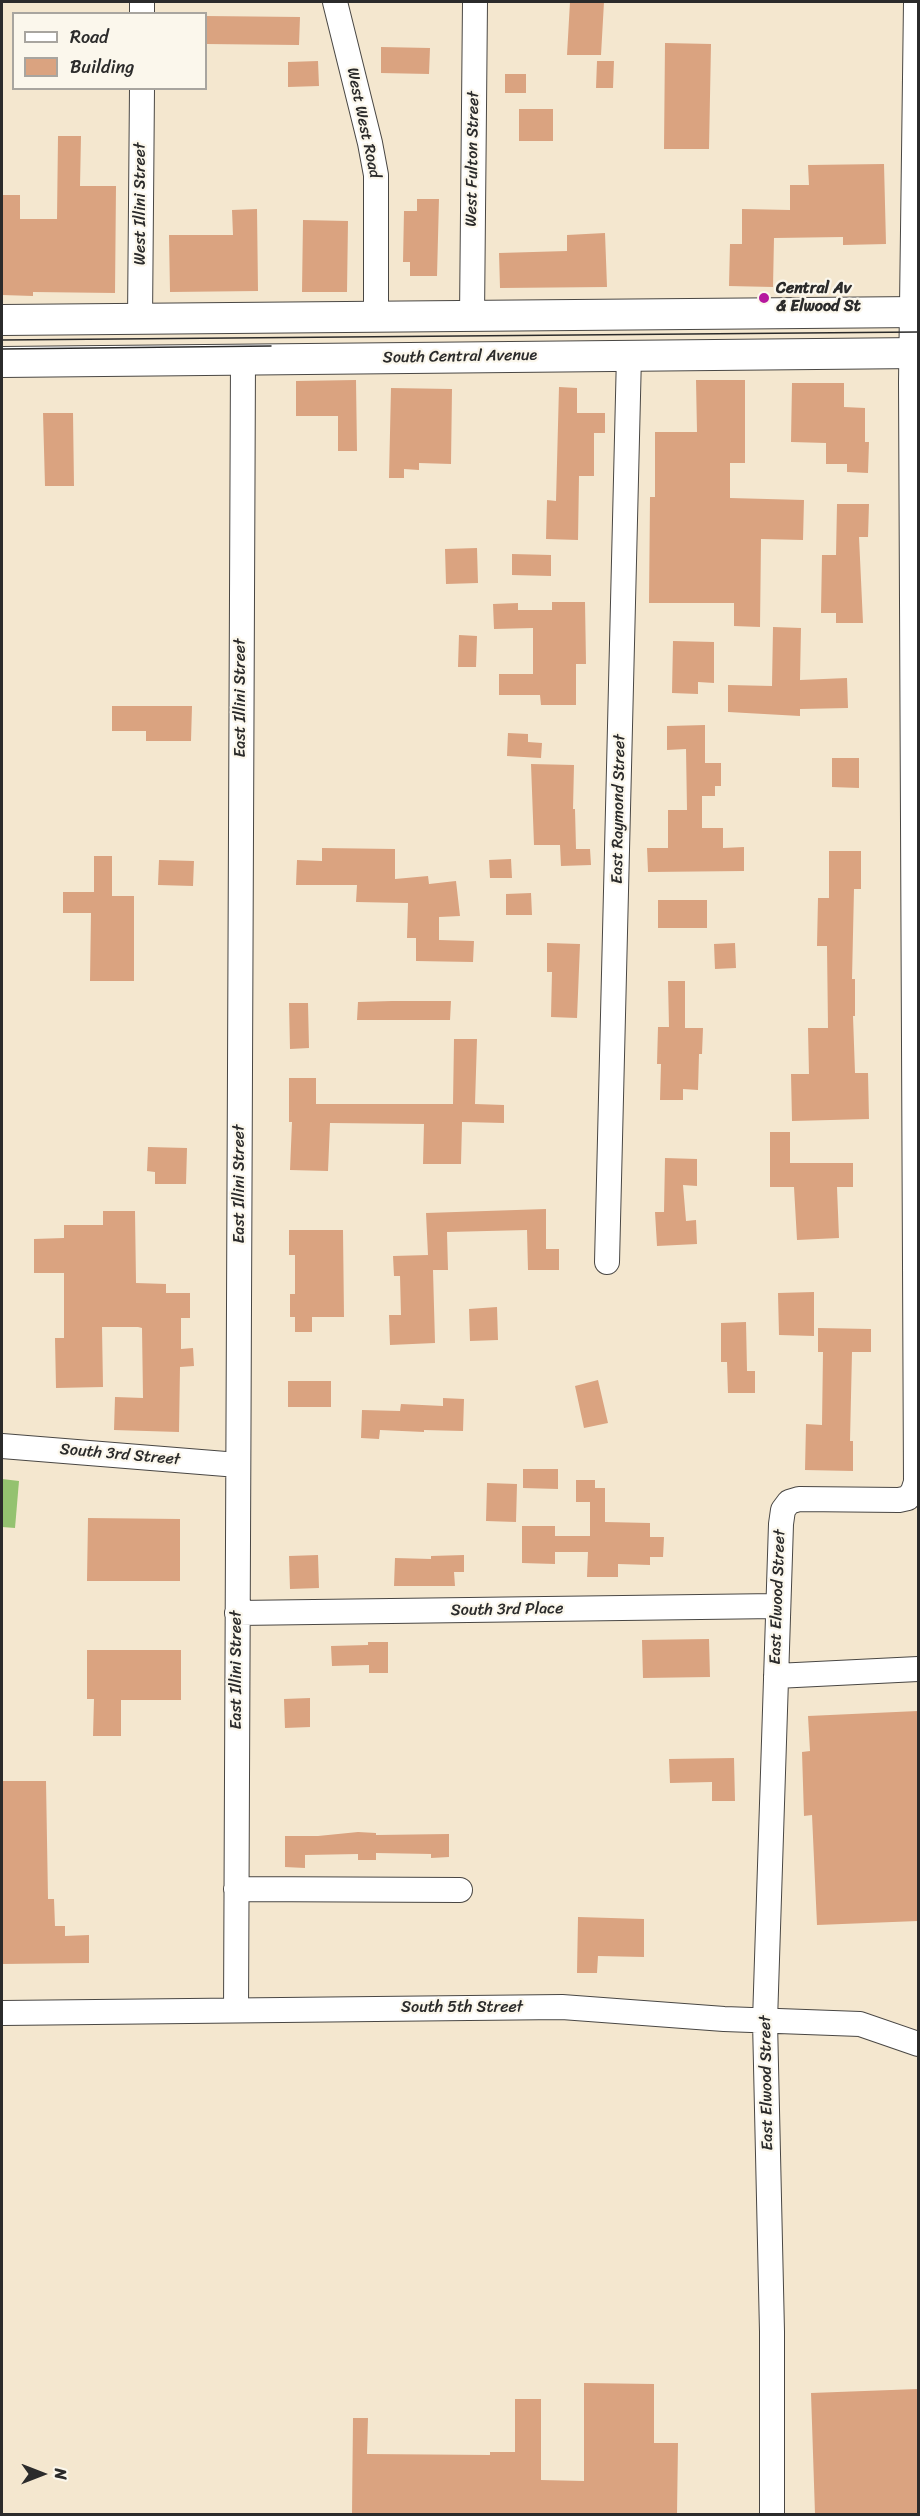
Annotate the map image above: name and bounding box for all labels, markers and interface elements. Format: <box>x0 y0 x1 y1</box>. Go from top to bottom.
legend <box>12 12 207 90</box>
text: Road <box>70 21 109 53</box>
text: Building <box>70 51 134 83</box>
street label: West West Road <box>342 66 384 180</box>
street label: West Fulton Street <box>462 91 484 227</box>
street label: West Illini Street <box>131 143 151 265</box>
place label: Central Av & Elwood St <box>776 279 861 317</box>
marker: Central Av & Elwood St <box>757 291 771 305</box>
street label: South Central Avenue <box>383 346 537 368</box>
street label: East Illini Street <box>231 638 251 758</box>
street label: East Raymond Street <box>608 734 630 884</box>
street label: East Illini Street <box>230 1124 250 1244</box>
street label: South 3rd Street <box>59 1440 181 1470</box>
street label: East Elwood Street <box>766 1529 790 1665</box>
street label: South 3rd Place <box>450 1599 564 1621</box>
street label: East Illini Street <box>227 1610 247 1730</box>
street label: South 5th Street <box>401 1998 523 2018</box>
street label: East Elwood Street <box>756 2015 778 2151</box>
north arrow <box>12 2444 72 2504</box>
text: N <box>46 2468 75 2480</box>

